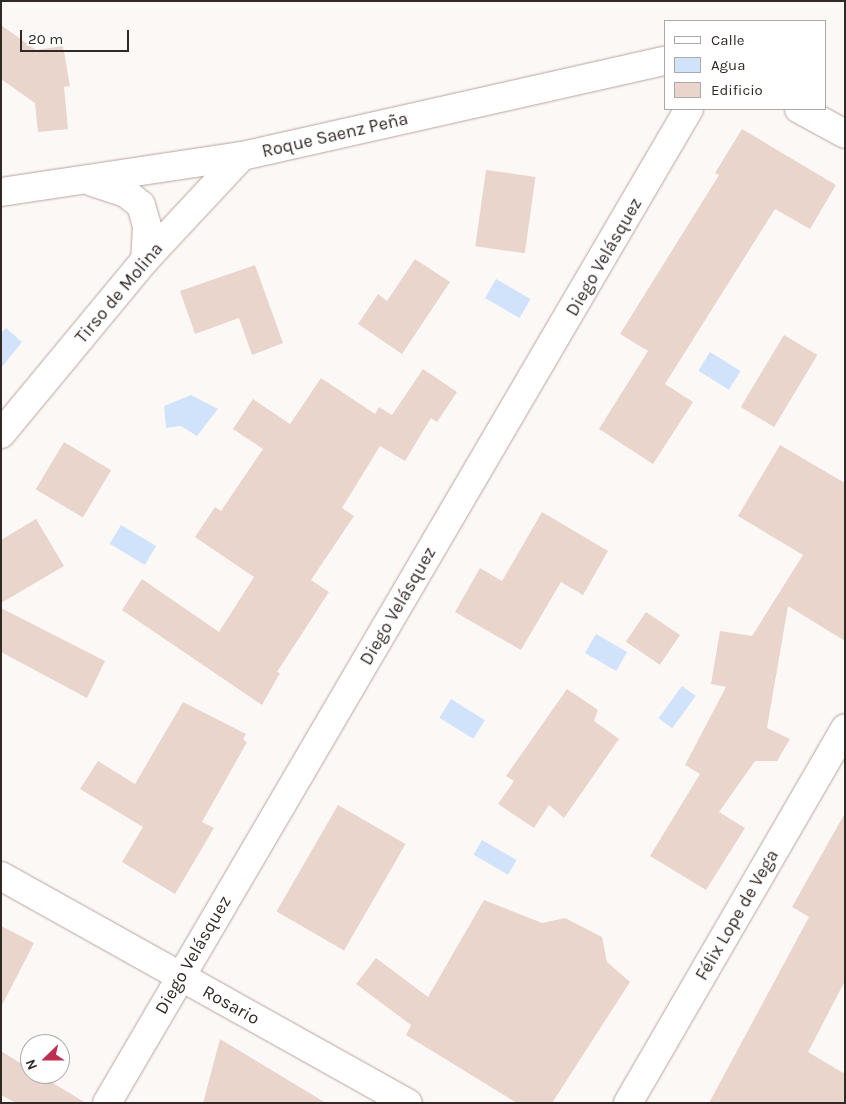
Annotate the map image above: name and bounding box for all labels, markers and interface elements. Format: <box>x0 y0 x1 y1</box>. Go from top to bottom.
scale bar <box>22 20 131 52</box>
legend <box>664 20 826 110</box>
text: 20 m <box>28 30 63 48</box>
text: Calle <box>711 31 745 49</box>
text: Agua <box>711 56 745 74</box>
text: Edificio <box>711 81 763 99</box>
street label: Roque Saenz Peña <box>260 108 410 162</box>
street label: Diego Velásquez <box>561 194 647 320</box>
street label: Tirso de Molina <box>71 238 167 348</box>
street label: Diego Velásquez <box>355 543 441 669</box>
street label: Félix Lope de Vega <box>691 846 783 984</box>
street label: Diego Velásquez <box>150 892 236 1018</box>
street label: Rosario <box>199 981 263 1029</box>
north arrow <box>20 1034 70 1084</box>
text: N <box>22 1057 41 1072</box>

